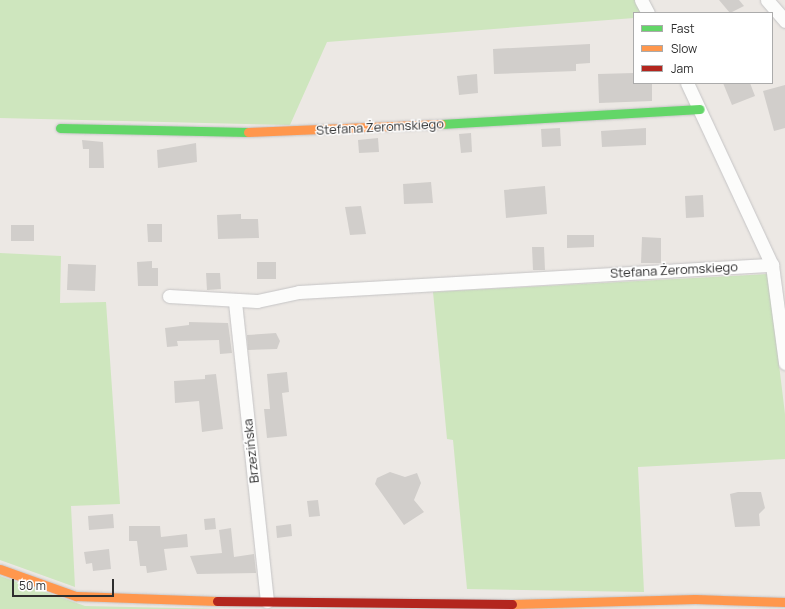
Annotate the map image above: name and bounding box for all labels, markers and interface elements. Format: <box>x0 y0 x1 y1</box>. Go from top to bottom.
legend <box>633 12 773 84</box>
text: Fast <box>671 20 695 37</box>
text: Slow <box>671 40 697 57</box>
text: Jam <box>671 60 693 77</box>
street label: Stefana Żeromskiego <box>316 116 444 138</box>
street label: Stefana Żeromskiego <box>610 259 738 281</box>
street label: Brzezińska <box>240 418 262 484</box>
scale bar <box>14 571 116 597</box>
text: 50 m <box>19 577 46 594</box>

